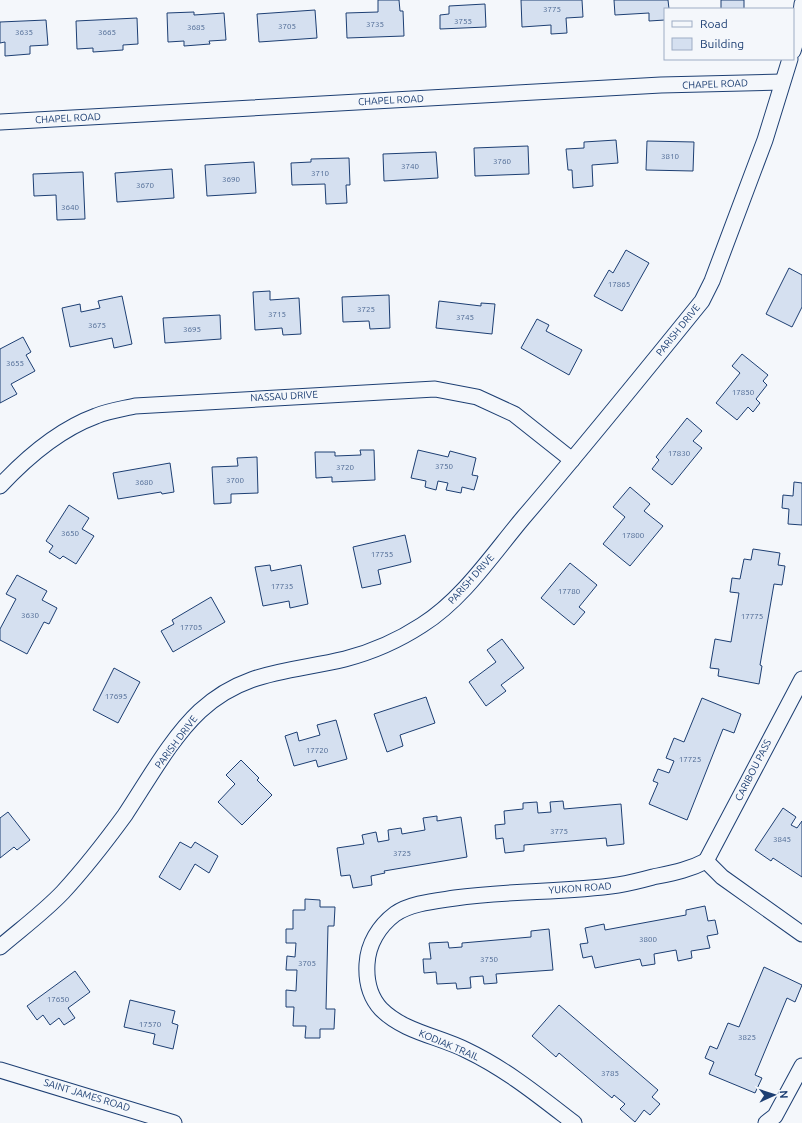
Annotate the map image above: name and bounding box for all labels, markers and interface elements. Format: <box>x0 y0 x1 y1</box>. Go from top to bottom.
house number: 3775 <box>543 5 561 14</box>
legend <box>664 8 794 60</box>
house number: 3755 <box>454 17 472 26</box>
text: Road <box>700 17 728 30</box>
house number: 3735 <box>366 20 384 29</box>
house number: 3705 <box>278 22 296 31</box>
house number: 3685 <box>187 23 205 32</box>
house number: 3635 <box>15 28 33 37</box>
house number: 3665 <box>98 28 116 37</box>
text: Building <box>700 37 744 50</box>
street label: CHAPEL ROAD <box>682 77 748 91</box>
street label: CHAPEL ROAD <box>358 93 424 107</box>
street label: CHAPEL ROAD <box>35 111 101 125</box>
house number: 3810 <box>661 152 680 161</box>
house number: 3760 <box>493 157 512 166</box>
house number: 3740 <box>401 162 420 171</box>
house number: 3710 <box>311 169 330 178</box>
house number: 3690 <box>222 175 241 184</box>
house number: 3670 <box>136 181 155 190</box>
house number: 3640 <box>61 203 80 212</box>
house number: 17865 <box>608 280 630 289</box>
street label: PARISH DRIVE <box>654 302 702 358</box>
house number: 3725 <box>357 305 375 314</box>
house number: 3715 <box>268 310 286 319</box>
house number: 3745 <box>456 313 474 322</box>
house number: 3675 <box>88 321 106 330</box>
house number: 3695 <box>183 325 201 334</box>
house number: 3655 <box>6 359 24 368</box>
house number: 17850 <box>732 388 755 397</box>
street label: NASSAU DRIVE <box>250 389 318 403</box>
house number: 17830 <box>668 449 691 458</box>
house number: 3750 <box>435 462 454 471</box>
house number: 3720 <box>336 463 355 472</box>
house number: 3700 <box>226 476 245 485</box>
house number: 3680 <box>135 478 154 487</box>
house number: 3650 <box>61 529 80 538</box>
house number: 17800 <box>622 531 645 540</box>
house number: 17755 <box>371 550 393 559</box>
street label: PARISH DRIVE <box>446 552 496 606</box>
house number: 17735 <box>271 582 293 591</box>
house number: 17780 <box>558 587 581 596</box>
house number: 3630 <box>21 611 40 620</box>
house number: 17775 <box>741 612 763 621</box>
house number: 17705 <box>180 623 202 632</box>
house number: 17695 <box>105 692 127 701</box>
street label: PARISH DRIVE <box>153 713 200 771</box>
street label: CARIBOU PASS <box>733 737 773 803</box>
house number: 17720 <box>306 746 329 755</box>
house number: 17725 <box>679 755 701 764</box>
house number: 3775 <box>550 827 568 836</box>
house number: 3845 <box>773 835 791 844</box>
house number: 3725 <box>393 849 411 858</box>
street label: YUKON ROAD <box>548 880 612 896</box>
house number: 3800 <box>639 935 658 944</box>
house number: 3750 <box>480 955 499 964</box>
house number: 3705 <box>298 959 316 968</box>
house number: 17650 <box>47 995 70 1004</box>
house number: 17570 <box>139 1020 162 1029</box>
street label: KODIAK TRAIL <box>417 1027 481 1063</box>
house number: 3825 <box>738 1033 756 1042</box>
house number: 3785 <box>601 1069 619 1078</box>
north arrow <box>754 1075 794 1115</box>
street label: SAINT JAMES ROAD <box>42 1077 132 1113</box>
text: N <box>778 1090 790 1099</box>

